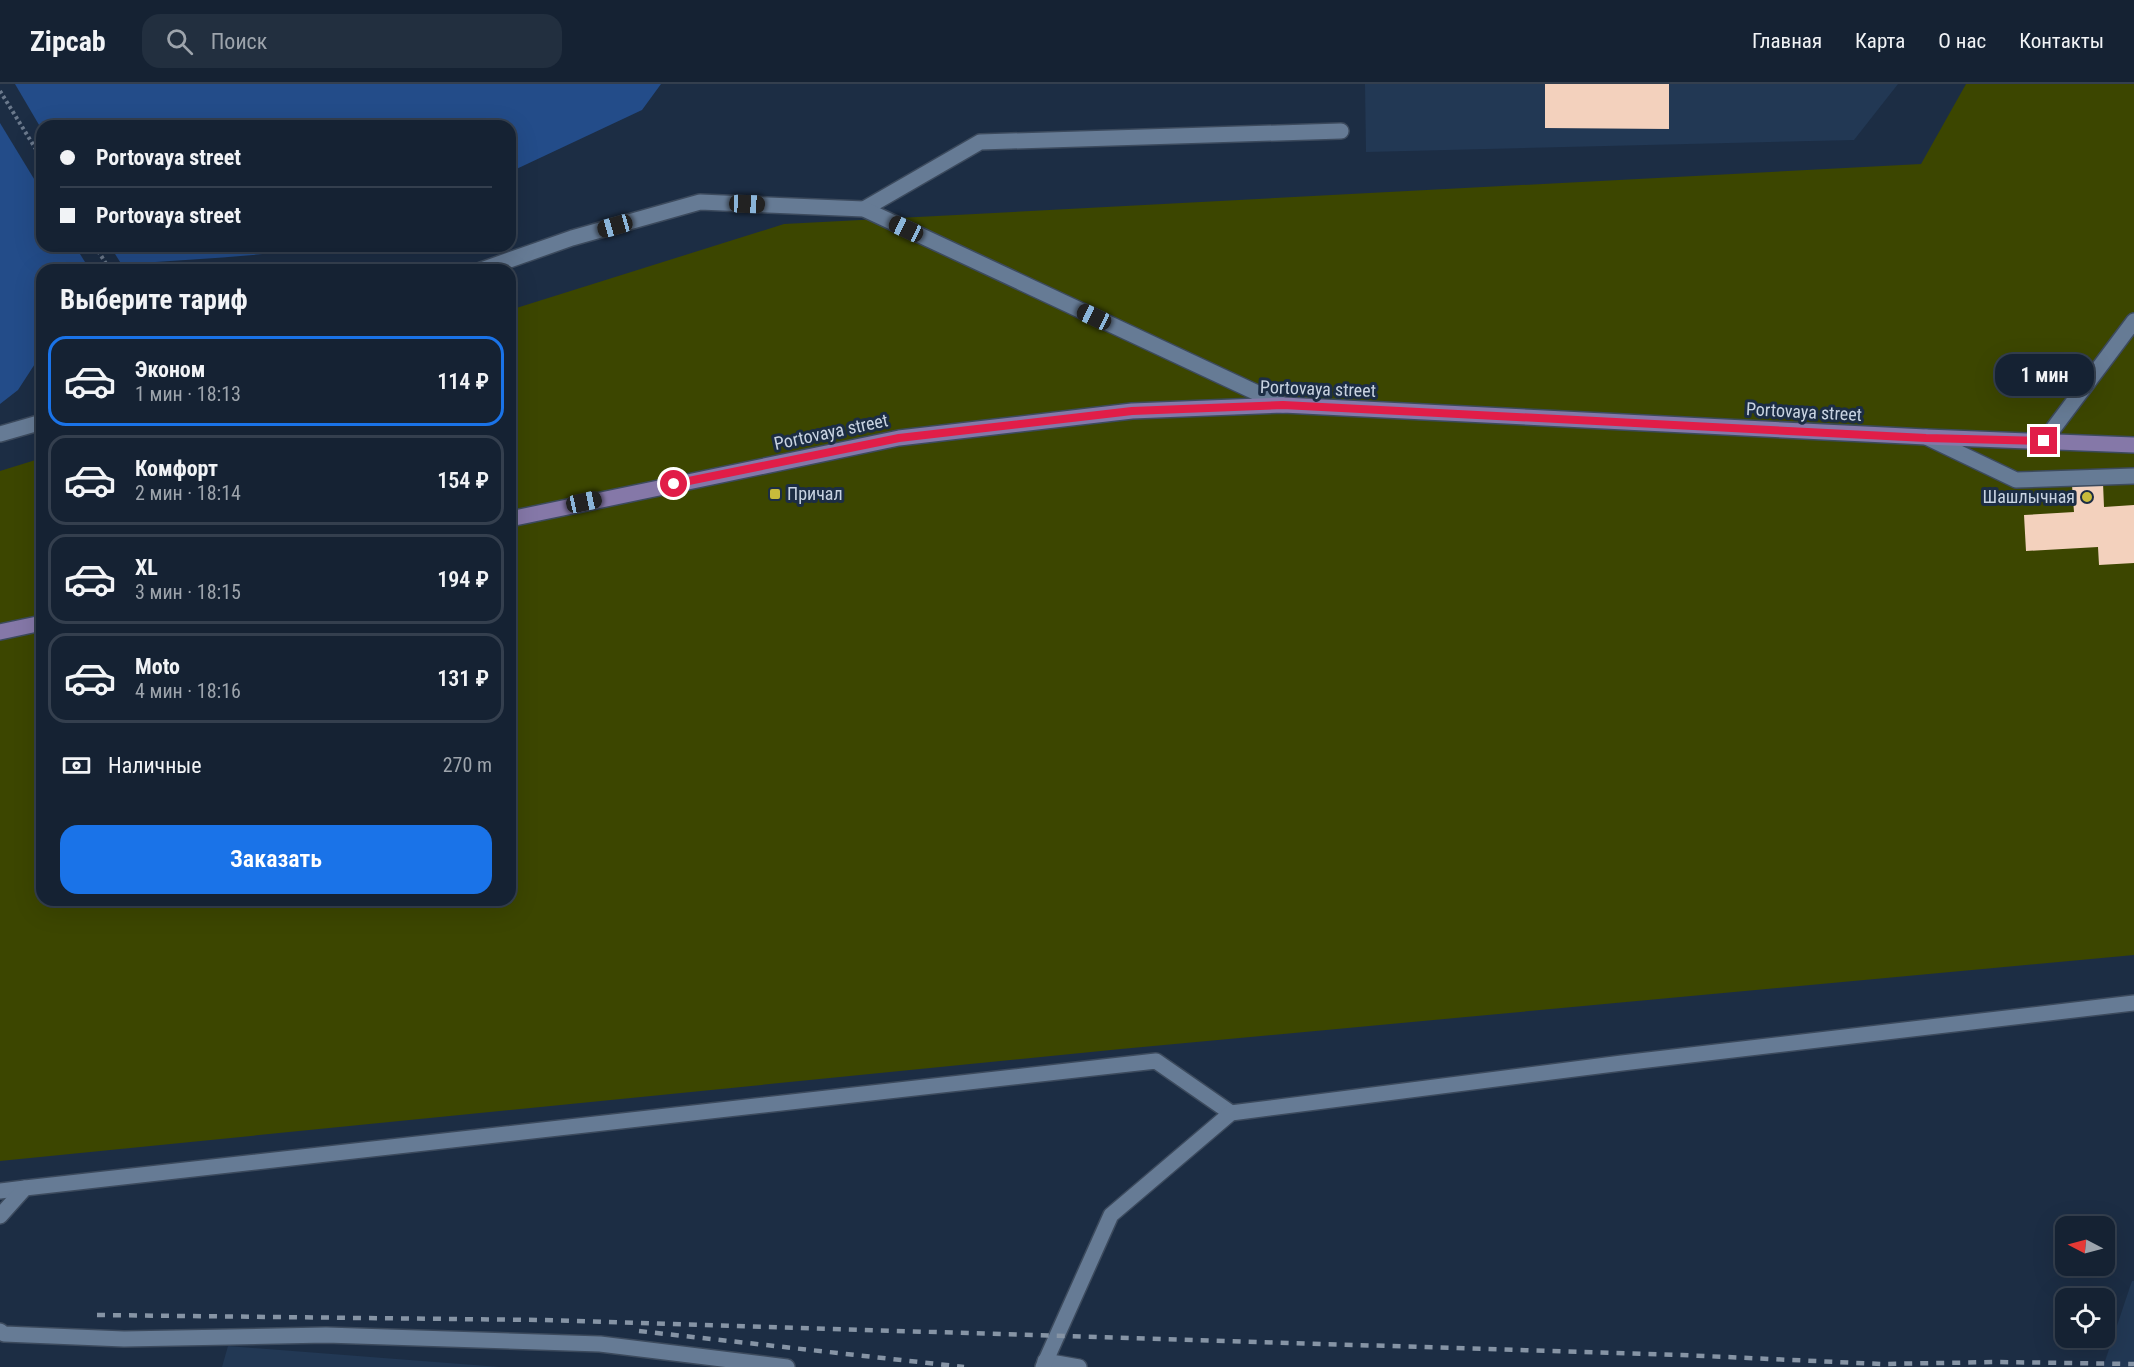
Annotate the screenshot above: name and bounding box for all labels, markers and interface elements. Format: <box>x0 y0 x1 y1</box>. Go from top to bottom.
search box <box>142 14 562 68</box>
text: Zipcab <box>30 25 106 58</box>
icon: search <box>163 25 196 58</box>
text: Поиск <box>211 29 267 54</box>
text: Главная <box>1752 29 1822 53</box>
text: Карта <box>1855 29 1905 53</box>
text: О нас <box>1938 29 1986 53</box>
text: Контакты <box>2019 29 2104 53</box>
text: Portovaya street <box>96 145 241 170</box>
car <box>729 194 765 214</box>
text: Portovaya street <box>96 203 241 228</box>
car <box>595 212 635 240</box>
car <box>886 213 926 245</box>
text: Выберите тариф <box>60 284 248 316</box>
car <box>1074 301 1114 333</box>
icon: car <box>63 354 117 408</box>
callout: 1 мин <box>1994 354 2094 396</box>
text: Эконом <box>135 357 205 382</box>
text: 1 мин <box>2021 363 2068 387</box>
text: 114 ₽ <box>437 369 489 394</box>
street label: Portovaya street <box>1260 376 1376 401</box>
text: 1 мин · 18:13 <box>135 382 241 406</box>
street label: Portovaya street <box>1746 398 1863 425</box>
street label: Portovaya street <box>772 409 890 454</box>
route end <box>2030 427 2057 454</box>
icon: car <box>63 453 117 507</box>
text: Комфорт <box>135 456 218 481</box>
text: 154 ₽ <box>437 468 489 493</box>
route start <box>660 470 687 497</box>
text: 2 мин · 18:14 <box>135 481 241 505</box>
place label: Причал <box>787 483 843 504</box>
place label: Шашлычная <box>1983 486 2075 507</box>
marker: Причал <box>768 487 782 501</box>
car <box>565 489 603 515</box>
marker: Шашлычная <box>2080 490 2094 504</box>
icon: car <box>63 552 117 606</box>
text: XL <box>135 555 158 580</box>
text: 194 ₽ <box>437 567 489 592</box>
text: 3 мин · 18:15 <box>135 580 241 604</box>
icon: car <box>63 651 117 705</box>
text: Moto <box>135 654 180 679</box>
text: 131 ₽ <box>437 666 489 691</box>
text: 4 мин · 18:16 <box>135 679 241 703</box>
icon: cash <box>60 749 93 782</box>
text: Наличные <box>108 753 202 778</box>
text: 270 m <box>443 753 492 777</box>
button: Заказать <box>60 825 492 894</box>
north arrow <box>2055 1216 2115 1276</box>
map controls <box>2055 1216 2115 1348</box>
button: locate <box>2055 1288 2115 1348</box>

